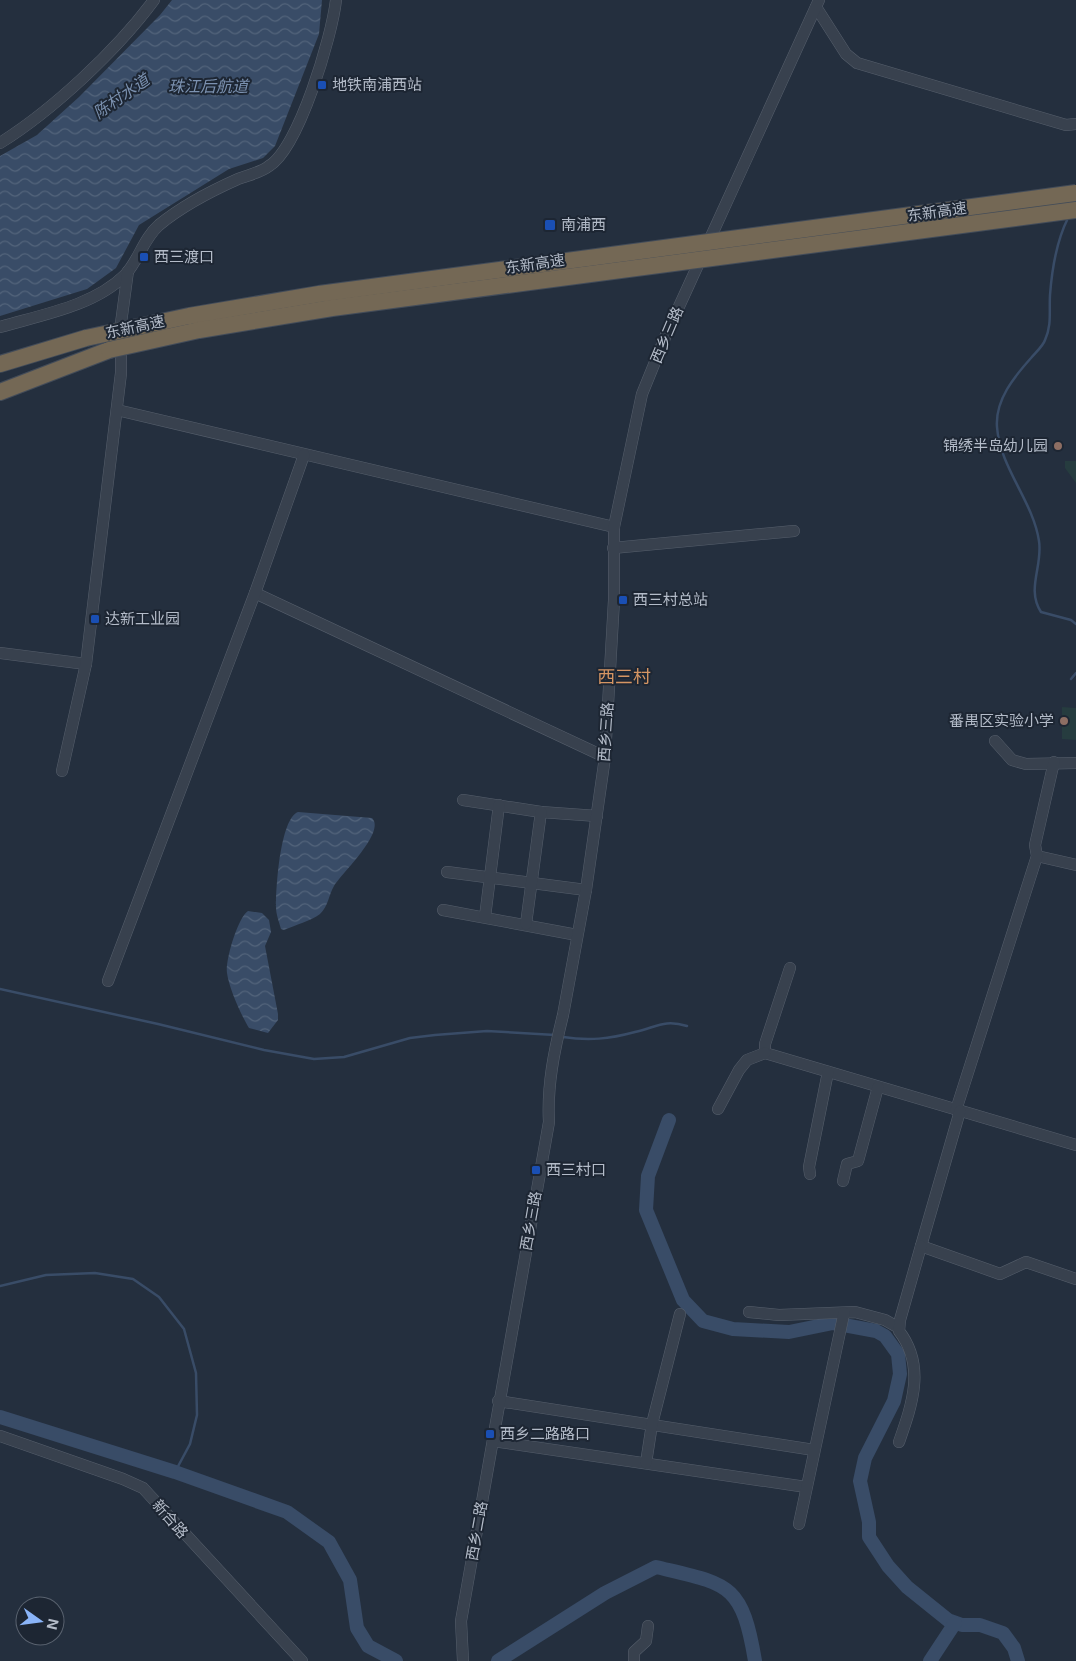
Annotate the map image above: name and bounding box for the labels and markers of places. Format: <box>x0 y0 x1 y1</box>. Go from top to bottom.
place label: 地铁南浦西站 <box>332 75 422 94</box>
marker: 地铁南浦西站 <box>316 79 328 91</box>
place label: 南浦西 <box>561 215 606 234</box>
marker: 南浦西 <box>543 218 557 232</box>
place label: 西三渡口 <box>154 247 214 266</box>
marker: 西三渡口 <box>138 251 150 263</box>
place label: 锦绣半岛幼儿园 <box>943 436 1048 455</box>
marker: 锦绣半岛幼儿园 <box>1052 440 1064 452</box>
place label: 西三村总站 <box>633 590 708 609</box>
marker: 西三村总站 <box>617 594 629 606</box>
place label: 达新工业园 <box>105 609 180 628</box>
marker: 达新工业园 <box>89 613 101 625</box>
place label: 番禺区实验小学 <box>949 711 1054 730</box>
marker: 番禺区实验小学 <box>1058 715 1070 727</box>
place label: 西三村口 <box>546 1160 606 1179</box>
marker: 西三村口 <box>530 1164 542 1176</box>
place label: 西乡二路路口 <box>500 1424 590 1443</box>
marker: 西乡二路路口 <box>484 1428 496 1440</box>

